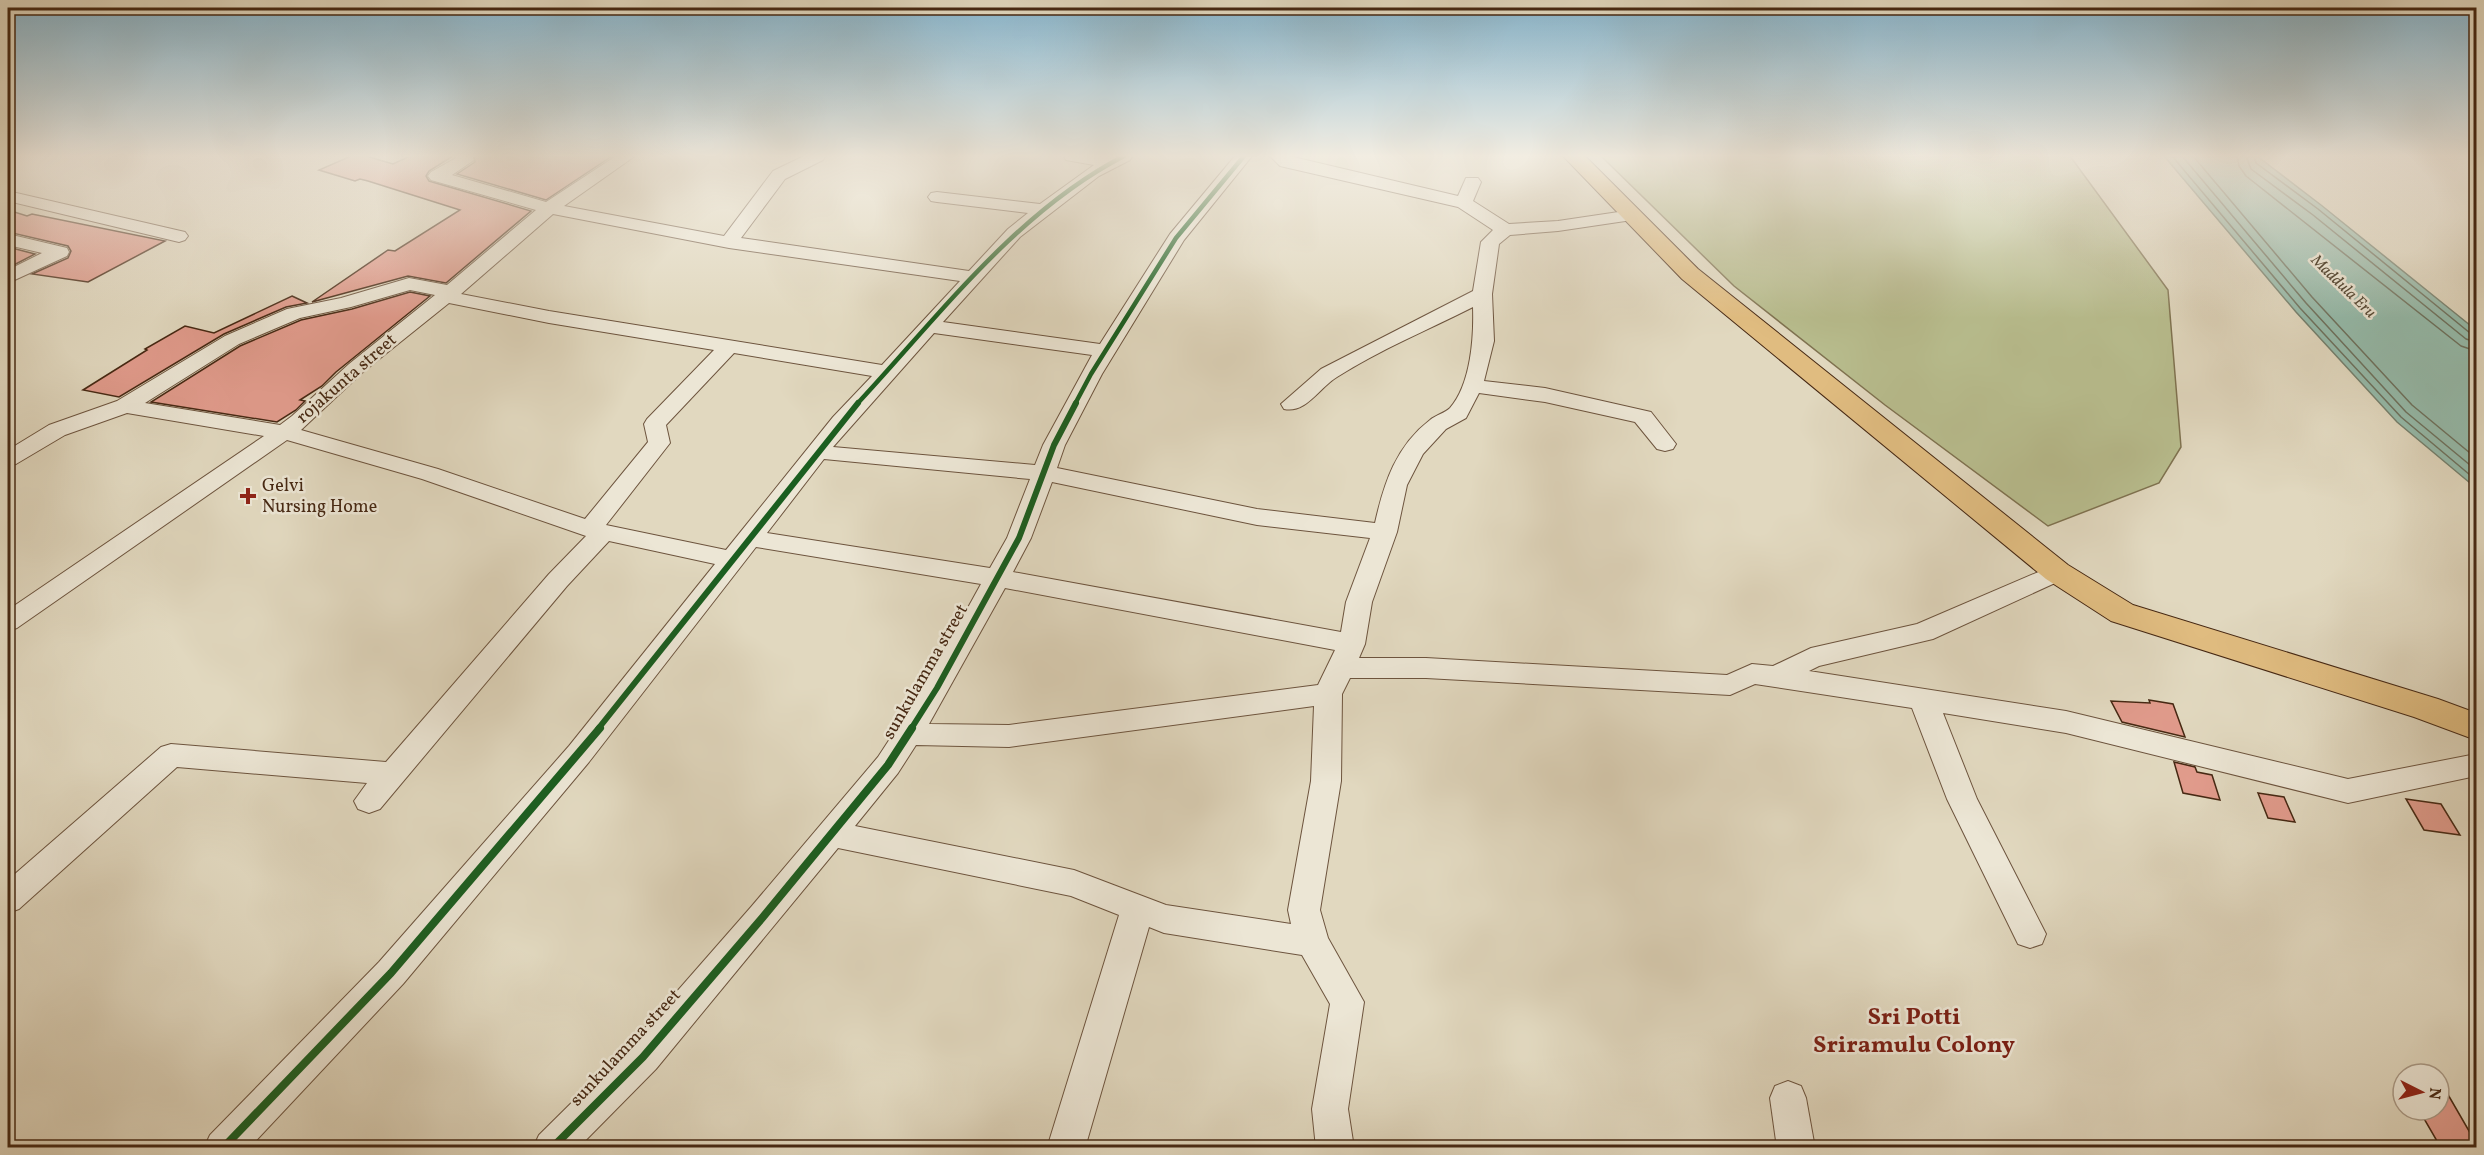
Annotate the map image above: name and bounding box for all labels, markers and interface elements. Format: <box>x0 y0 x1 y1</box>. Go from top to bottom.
water label: Maddula Eru <box>2305 250 2380 324</box>
street label: rojakunta street <box>291 328 403 430</box>
place label: Gelvi Nursing Home <box>262 474 377 520</box>
marker: Gelvi Nursing Home <box>239 487 257 505</box>
street label: sunkulamma street <box>877 600 975 744</box>
street label: sunkulamma street <box>565 984 687 1112</box>
district label: Sri Potti Sriramulu Colony <box>1813 1001 2015 1063</box>
north arrow <box>2391 1062 2451 1122</box>
text: N <box>2422 1086 2445 1101</box>

